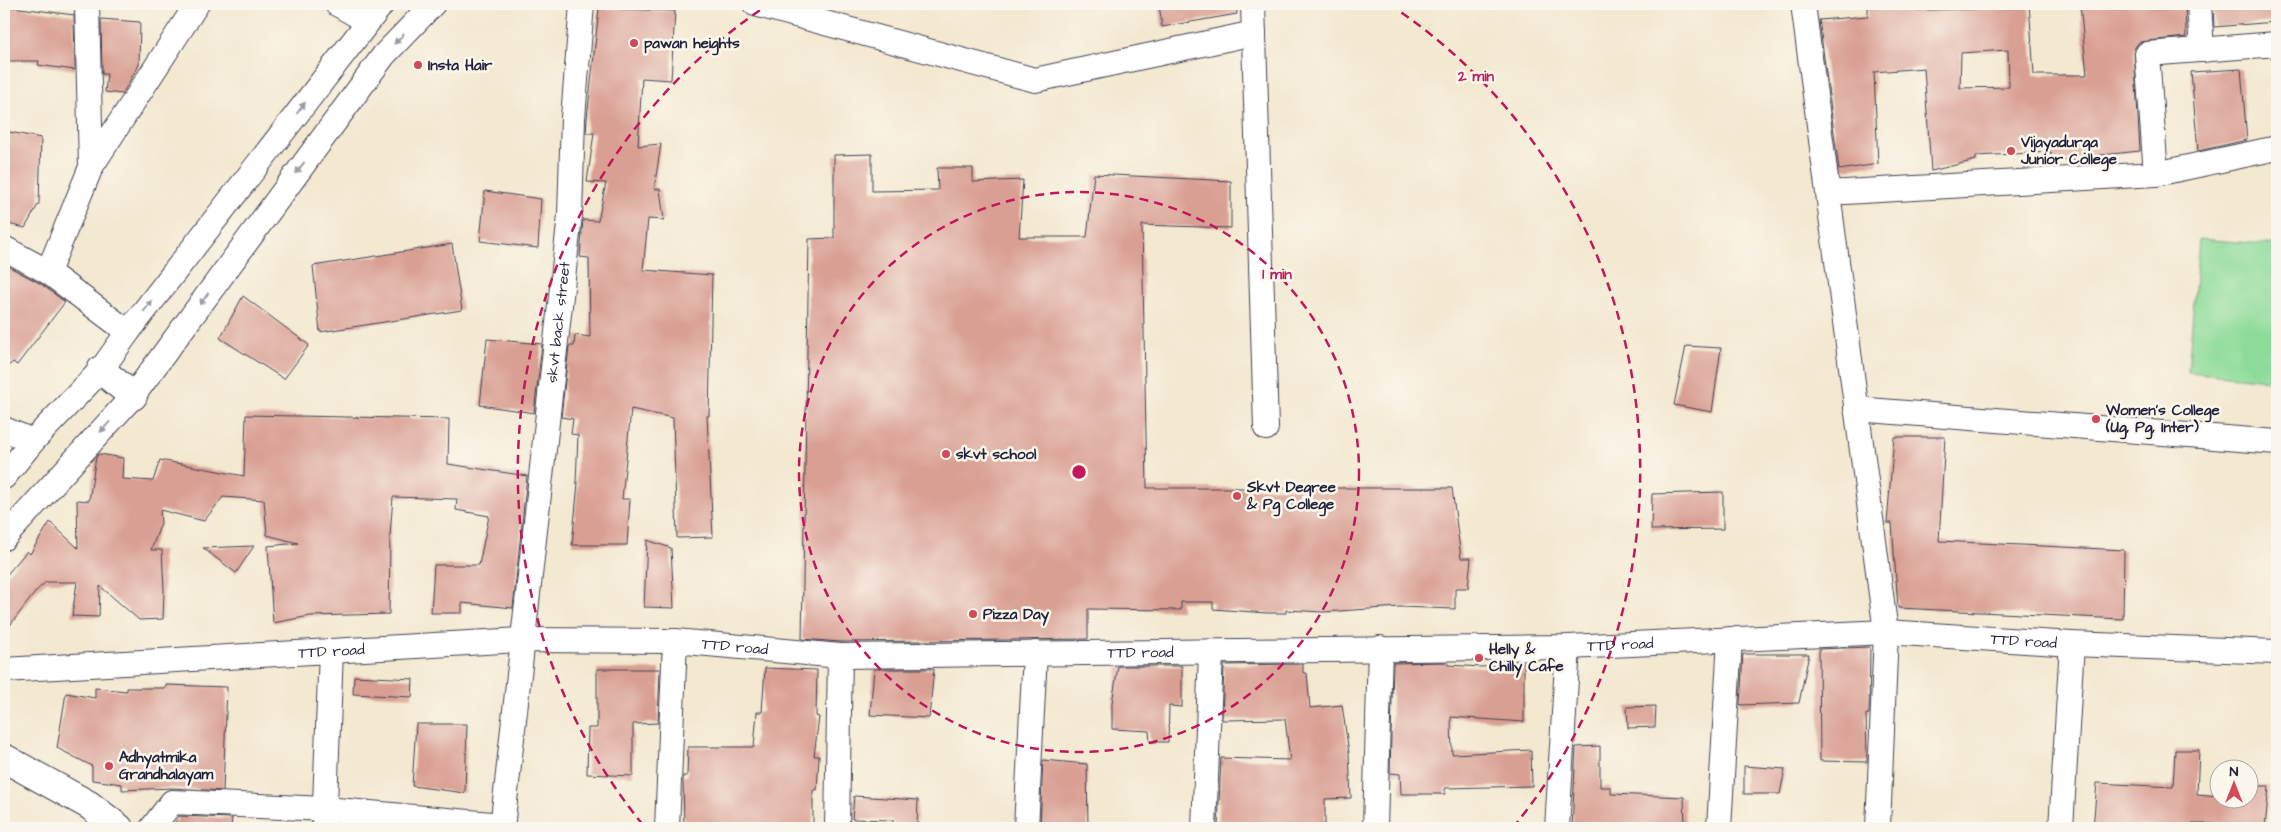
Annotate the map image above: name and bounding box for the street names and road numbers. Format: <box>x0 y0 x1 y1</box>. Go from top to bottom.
street label: skvt back street <box>541 261 576 384</box>
street label: TTD road <box>1990 629 2058 654</box>
street label: TTD road <box>701 633 769 660</box>
street label: TTD road <box>1587 633 1654 657</box>
street label: TTD road <box>298 639 366 664</box>
street label: TTD road <box>1107 642 1174 664</box>

